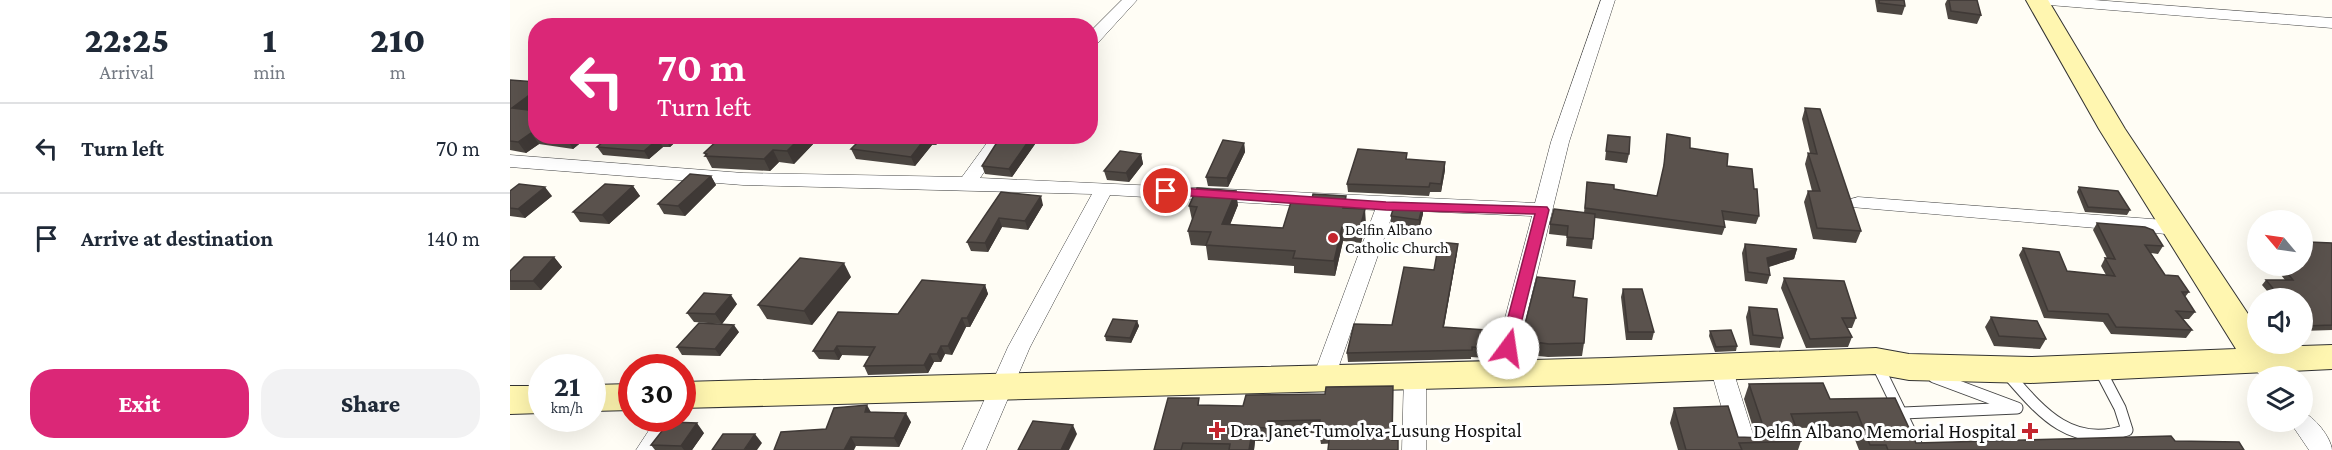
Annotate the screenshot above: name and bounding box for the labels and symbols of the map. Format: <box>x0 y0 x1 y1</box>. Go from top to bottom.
pin <box>1140 165 1191 216</box>
north arrow <box>2247 210 2313 276</box>
place label: Delfin Albano Catholic Church <box>1345 221 1449 256</box>
marker: Delfin Albano Catholic Church <box>1326 231 1340 245</box>
position arrow <box>1476 316 1540 380</box>
speed limit sign: 30 <box>618 354 696 432</box>
place label: Dra. Janet Tumolva-Lusung Hospital <box>1230 419 1522 442</box>
place label: Delfin Albano Memorial Hospital <box>1753 420 2016 443</box>
marker: Dra. Janet Tumolva-Lusung Hospital <box>1208 421 1226 439</box>
marker: Delfin Albano Memorial Hospital <box>2021 422 2039 440</box>

